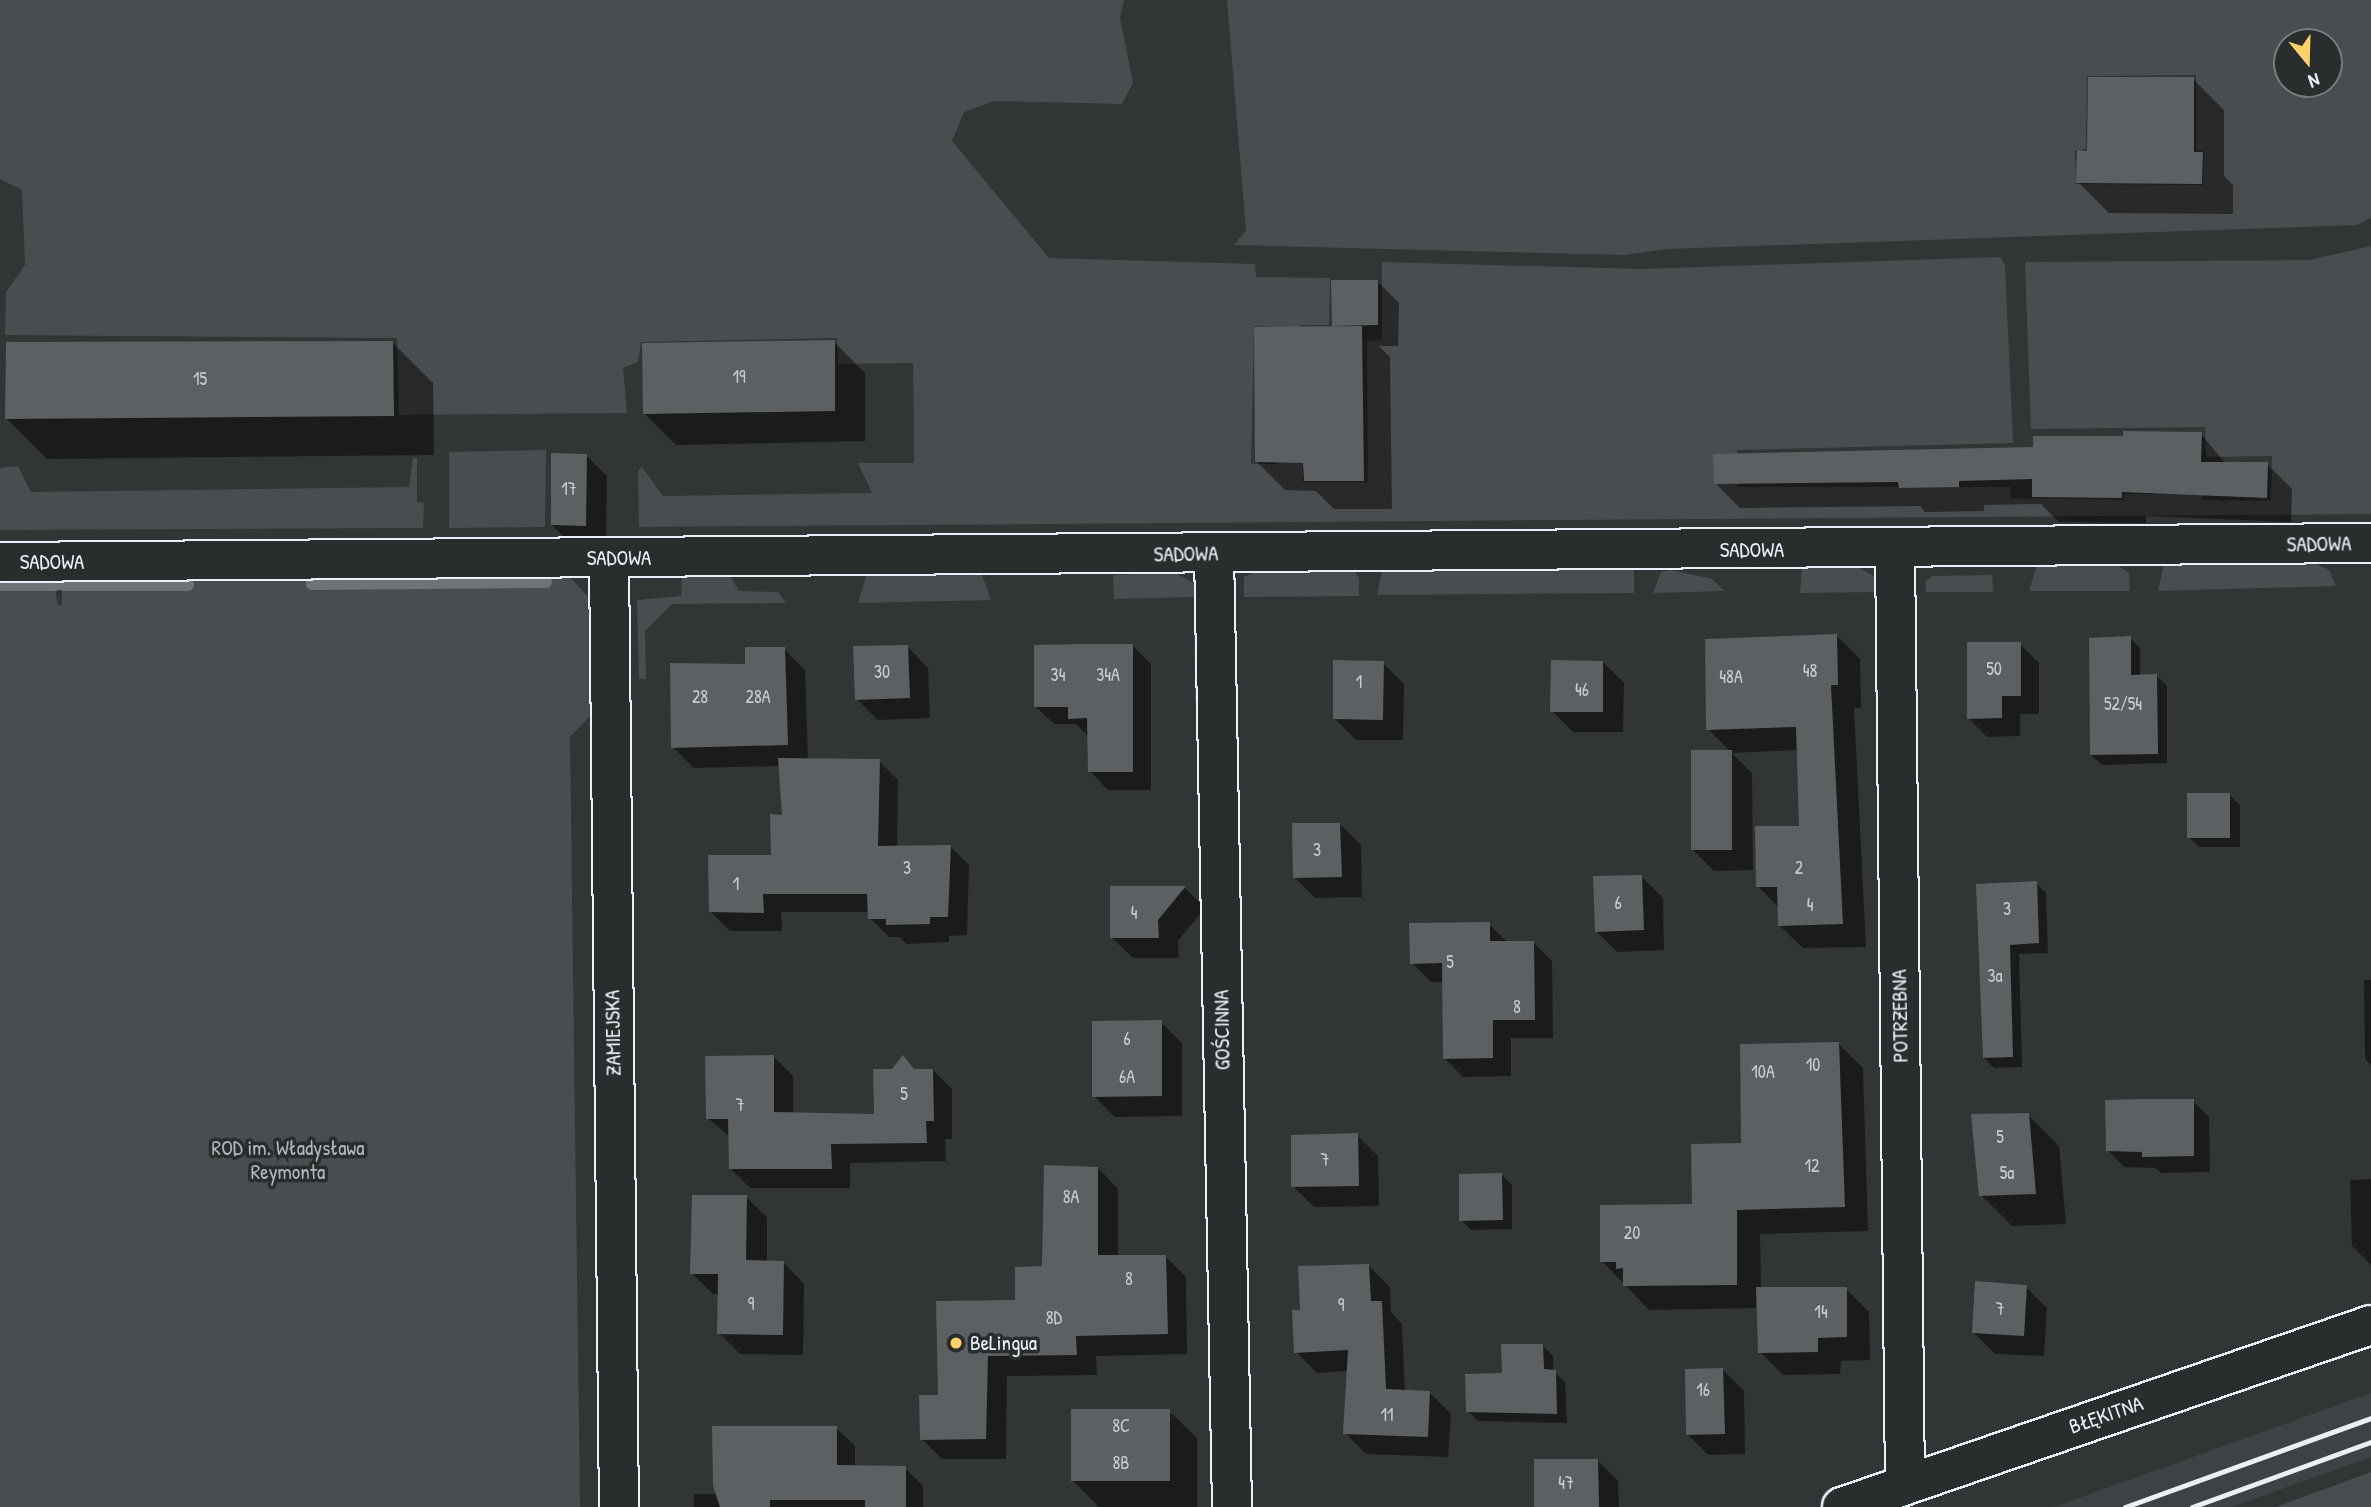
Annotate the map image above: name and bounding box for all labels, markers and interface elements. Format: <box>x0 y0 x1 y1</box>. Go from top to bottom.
north arrow <box>2273 28 2343 98</box>
text: N <box>2305 67 2323 95</box>
house number: 19 <box>732 366 746 388</box>
house number: 15 <box>193 368 207 390</box>
house number: 17 <box>561 478 577 500</box>
street label: SADOWA <box>2286 531 2352 557</box>
street label: SADOWA <box>1720 537 1784 563</box>
street label: SADOWA <box>1153 541 1219 567</box>
street label: SADOWA <box>587 545 651 571</box>
street label: SADOWA <box>20 549 84 575</box>
house number: 50 <box>1986 658 2002 680</box>
house number: 48 <box>1803 660 1817 682</box>
house number: 30 <box>874 661 890 683</box>
house number: 34 <box>1051 664 1065 686</box>
house number: 34A <box>1096 664 1120 686</box>
house number: 48A <box>1719 666 1743 688</box>
house number: 1 <box>1356 671 1362 693</box>
house number: 46 <box>1575 679 1589 701</box>
house number: 28 <box>692 686 708 708</box>
house number: 28A <box>745 686 771 708</box>
house number: 52/54 <box>2104 693 2142 715</box>
house number: 3 <box>1313 839 1321 861</box>
house number: 3 <box>903 857 911 879</box>
house number: 2 <box>1795 857 1803 879</box>
house number: 1 <box>733 873 739 895</box>
house number: 6 <box>1614 892 1622 914</box>
house number: 4 <box>1807 894 1813 916</box>
house number: 3 <box>2003 898 2011 920</box>
house number: 4 <box>1131 902 1137 924</box>
house number: 5 <box>1446 951 1454 973</box>
house number: 3a <box>1987 965 2003 987</box>
street label: POTRZEBNA <box>1887 969 1913 1063</box>
street label: ZAMIEJSKA <box>600 990 626 1076</box>
street label: GOŚCINNA <box>1209 990 1235 1070</box>
house number: 8 <box>1513 996 1521 1018</box>
house number: 6 <box>1123 1028 1131 1050</box>
house number: 10 <box>1806 1054 1820 1076</box>
house number: 10A <box>1751 1061 1775 1083</box>
house number: 6A <box>1119 1066 1135 1088</box>
house number: 5 <box>900 1083 908 1105</box>
house number: 7 <box>736 1094 744 1116</box>
house number: 5 <box>1996 1126 2004 1148</box>
park label: ROD im. Władysława Reymonta <box>212 1135 364 1185</box>
house number: 7 <box>1321 1149 1329 1171</box>
house number: 12 <box>1805 1155 1819 1177</box>
house number: 5a <box>2000 1162 2014 1184</box>
house number: 8A <box>1063 1186 1079 1208</box>
house number: 20 <box>1624 1222 1640 1244</box>
house number: 8 <box>1125 1268 1133 1290</box>
house number: 9 <box>748 1293 754 1315</box>
house number: 9 <box>1338 1294 1344 1316</box>
house number: 7 <box>1996 1298 2004 1320</box>
house number: 14 <box>1814 1301 1828 1323</box>
house number: 8D <box>1046 1307 1062 1329</box>
place label: BeLingua <box>970 1330 1037 1356</box>
marker: BeLingua <box>948 1335 964 1351</box>
house number: 16 <box>1696 1379 1710 1401</box>
street label: BŁĘKITNA <box>2066 1391 2146 1439</box>
house number: 11 <box>1380 1404 1394 1426</box>
house number: 8C <box>1112 1415 1130 1437</box>
house number: 8B <box>1113 1452 1129 1474</box>
house number: 47 <box>1558 1472 1574 1494</box>

